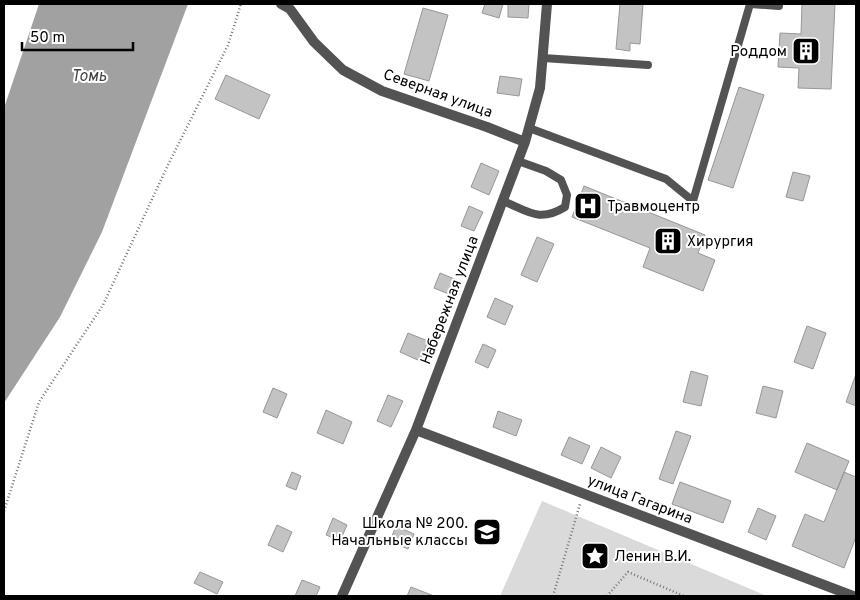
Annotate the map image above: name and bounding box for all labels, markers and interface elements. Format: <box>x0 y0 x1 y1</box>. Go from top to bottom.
scale bar <box>22 20 134 52</box>
text: 50 m <box>30 29 65 48</box>
building icon: Роддом <box>791 36 821 66</box>
place label: Роддом <box>730 43 787 62</box>
street label: Северная улица <box>380 66 495 123</box>
water label: Томь <box>71 67 107 87</box>
hospital icon: Травмоцентр <box>573 191 603 221</box>
place label: Травмоцентр <box>607 198 700 217</box>
building icon: Хирургия <box>653 226 683 256</box>
place label: Хирургия <box>687 233 754 252</box>
street label: Набережная улица <box>417 234 484 367</box>
street label: улица Гагарина <box>584 472 695 529</box>
place label: Школа № 200. Начальные классы <box>331 515 468 551</box>
school or university icon: Школа № 200. Начальные классы <box>472 517 502 547</box>
place icon: Ленин В.И. <box>580 541 610 571</box>
place label: Ленин В.И. <box>614 548 691 567</box>

